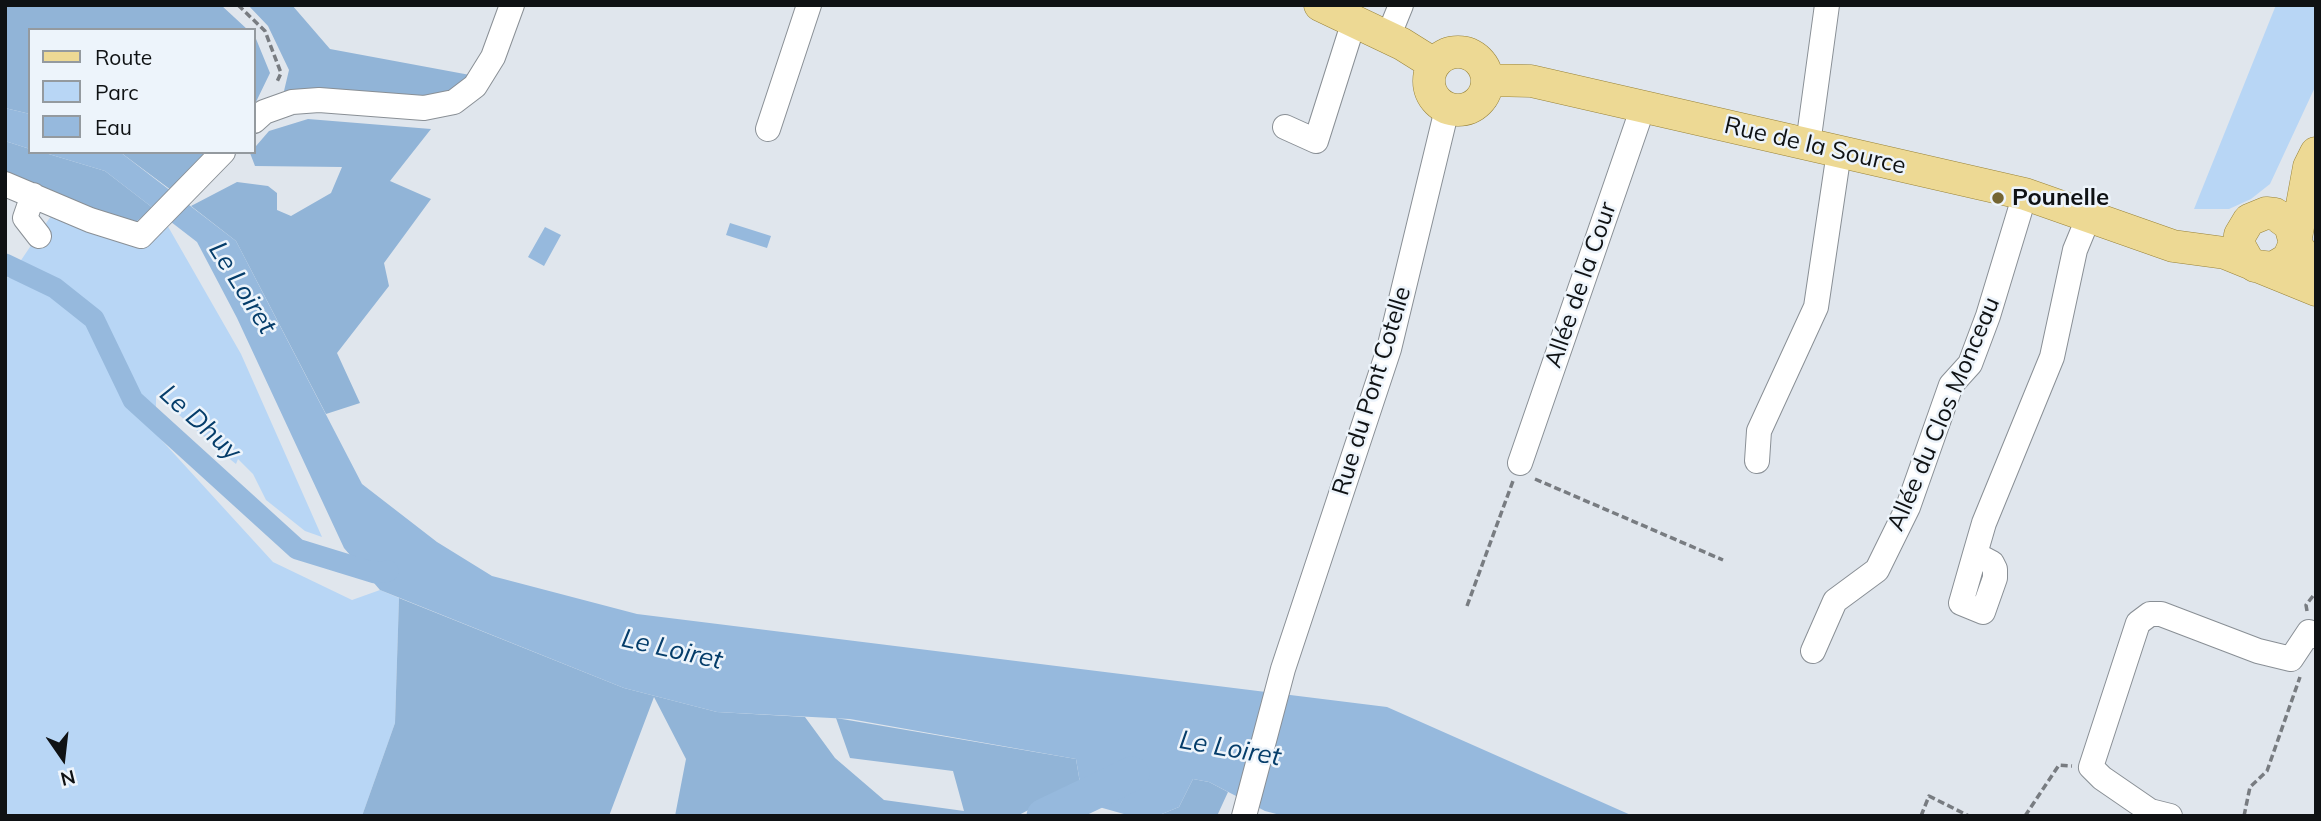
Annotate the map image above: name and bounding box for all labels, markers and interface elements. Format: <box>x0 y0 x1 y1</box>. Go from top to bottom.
legend <box>28 28 256 154</box>
text: Route <box>95 44 152 70</box>
text: Parc <box>95 79 139 105</box>
street label: Rue de la Source <box>1721 111 1909 181</box>
text: Eau <box>95 114 132 140</box>
place label: Pounelle <box>2012 184 2109 212</box>
marker: Pounelle <box>1990 190 2006 206</box>
street label: Allée de la Cour <box>1539 198 1623 372</box>
water label: Le Loiret <box>202 236 282 340</box>
street label: Rue du Pont Cotelle <box>1327 283 1417 499</box>
street label: Allée du Clos Monceau <box>1882 293 2006 535</box>
water label: Le Dhuy <box>153 378 247 468</box>
water label: Le Loiret <box>619 623 725 677</box>
north arrow <box>28 723 98 793</box>
water label: Le Loiret <box>1177 725 1283 773</box>
text: N <box>58 765 78 792</box>

